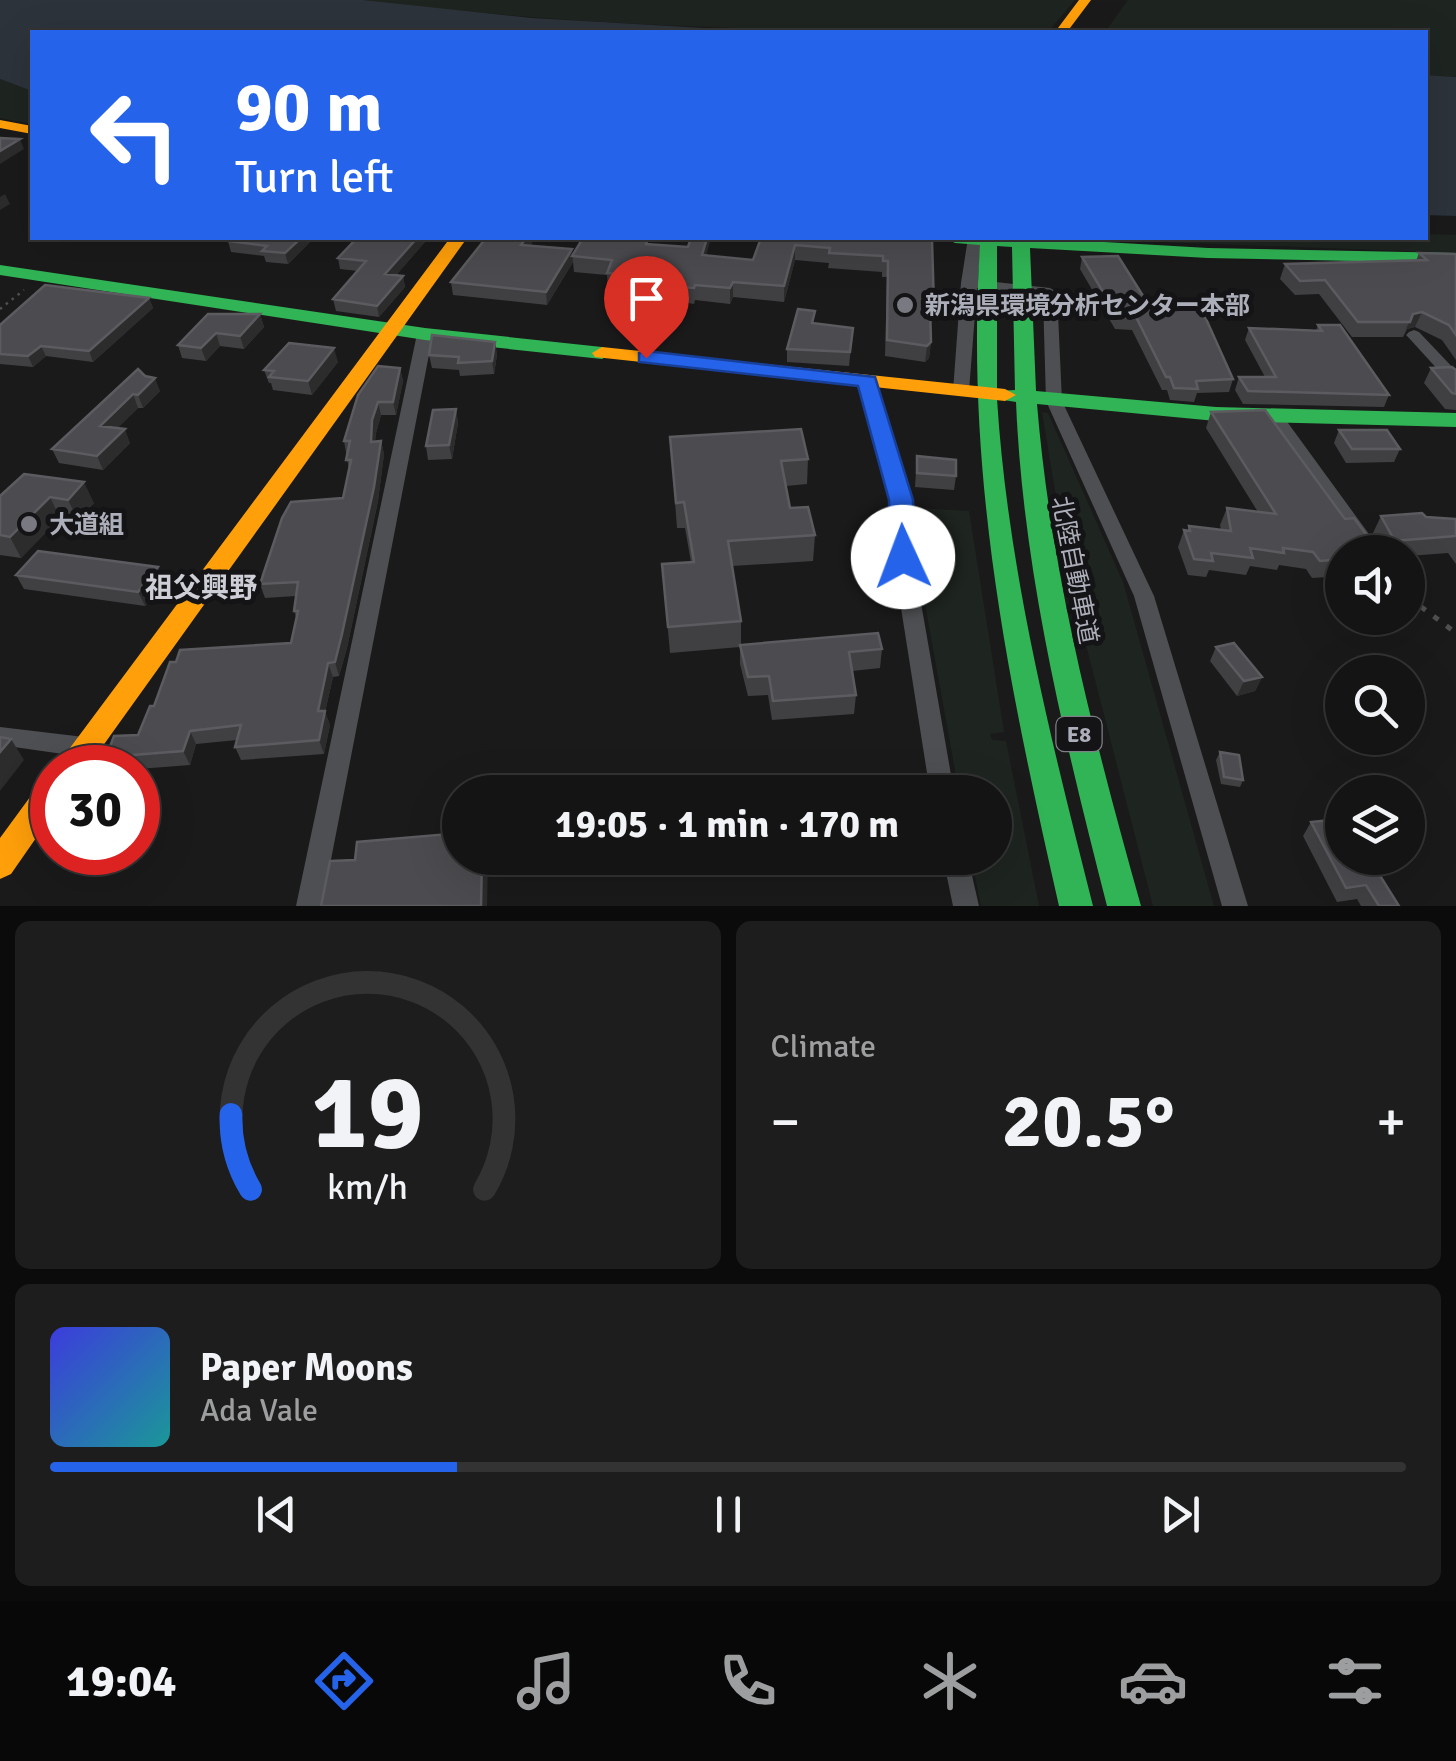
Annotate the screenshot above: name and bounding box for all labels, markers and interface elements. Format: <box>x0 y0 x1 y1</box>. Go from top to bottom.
text: 90 m <box>235 64 383 150</box>
icon: left <box>70 70 200 200</box>
text: Turn left <box>235 150 394 205</box>
pin <box>604 256 689 359</box>
icon: arrive <box>619 271 674 326</box>
place label: 新潟県環境分析センター本部 <box>925 290 1250 321</box>
marker: 新潟県環境分析センター本部 <box>894 294 916 316</box>
street label: 北陸自動車道 <box>1045 493 1105 647</box>
position arrow <box>851 505 955 609</box>
place label: 大道組 <box>49 509 124 540</box>
marker: 大道組 <box>18 513 40 535</box>
map controls <box>1325 535 1425 875</box>
button: sound <box>1325 535 1425 635</box>
district label: 祖父興野 <box>145 571 257 605</box>
button: search <box>1325 655 1425 755</box>
road number: E8 <box>1056 717 1102 751</box>
speed limit sign: 30 <box>30 745 160 875</box>
button: layers <box>1325 775 1425 875</box>
text: 19:05 · 1 min · 170 m <box>555 801 899 848</box>
text: Climate <box>771 1027 876 1066</box>
text: 19 <box>312 1049 424 1177</box>
text: 20.5° <box>1002 1075 1175 1168</box>
text: − <box>771 1088 800 1156</box>
text: + <box>1376 1088 1406 1156</box>
text: km/h <box>327 1165 408 1209</box>
text: Paper Moons <box>200 1344 413 1391</box>
text: Ada Vale <box>200 1391 318 1430</box>
icon: previous <box>249 1487 304 1542</box>
icon: pause <box>701 1487 756 1542</box>
icon: next <box>1153 1487 1208 1542</box>
icon: directions <box>309 1646 379 1716</box>
icon: music <box>511 1646 581 1716</box>
icon: phone <box>713 1646 783 1716</box>
icon: climate <box>915 1646 985 1716</box>
icon: car <box>1118 1646 1188 1716</box>
icon: filters <box>1320 1646 1390 1716</box>
text: 19:04 <box>66 1654 177 1709</box>

